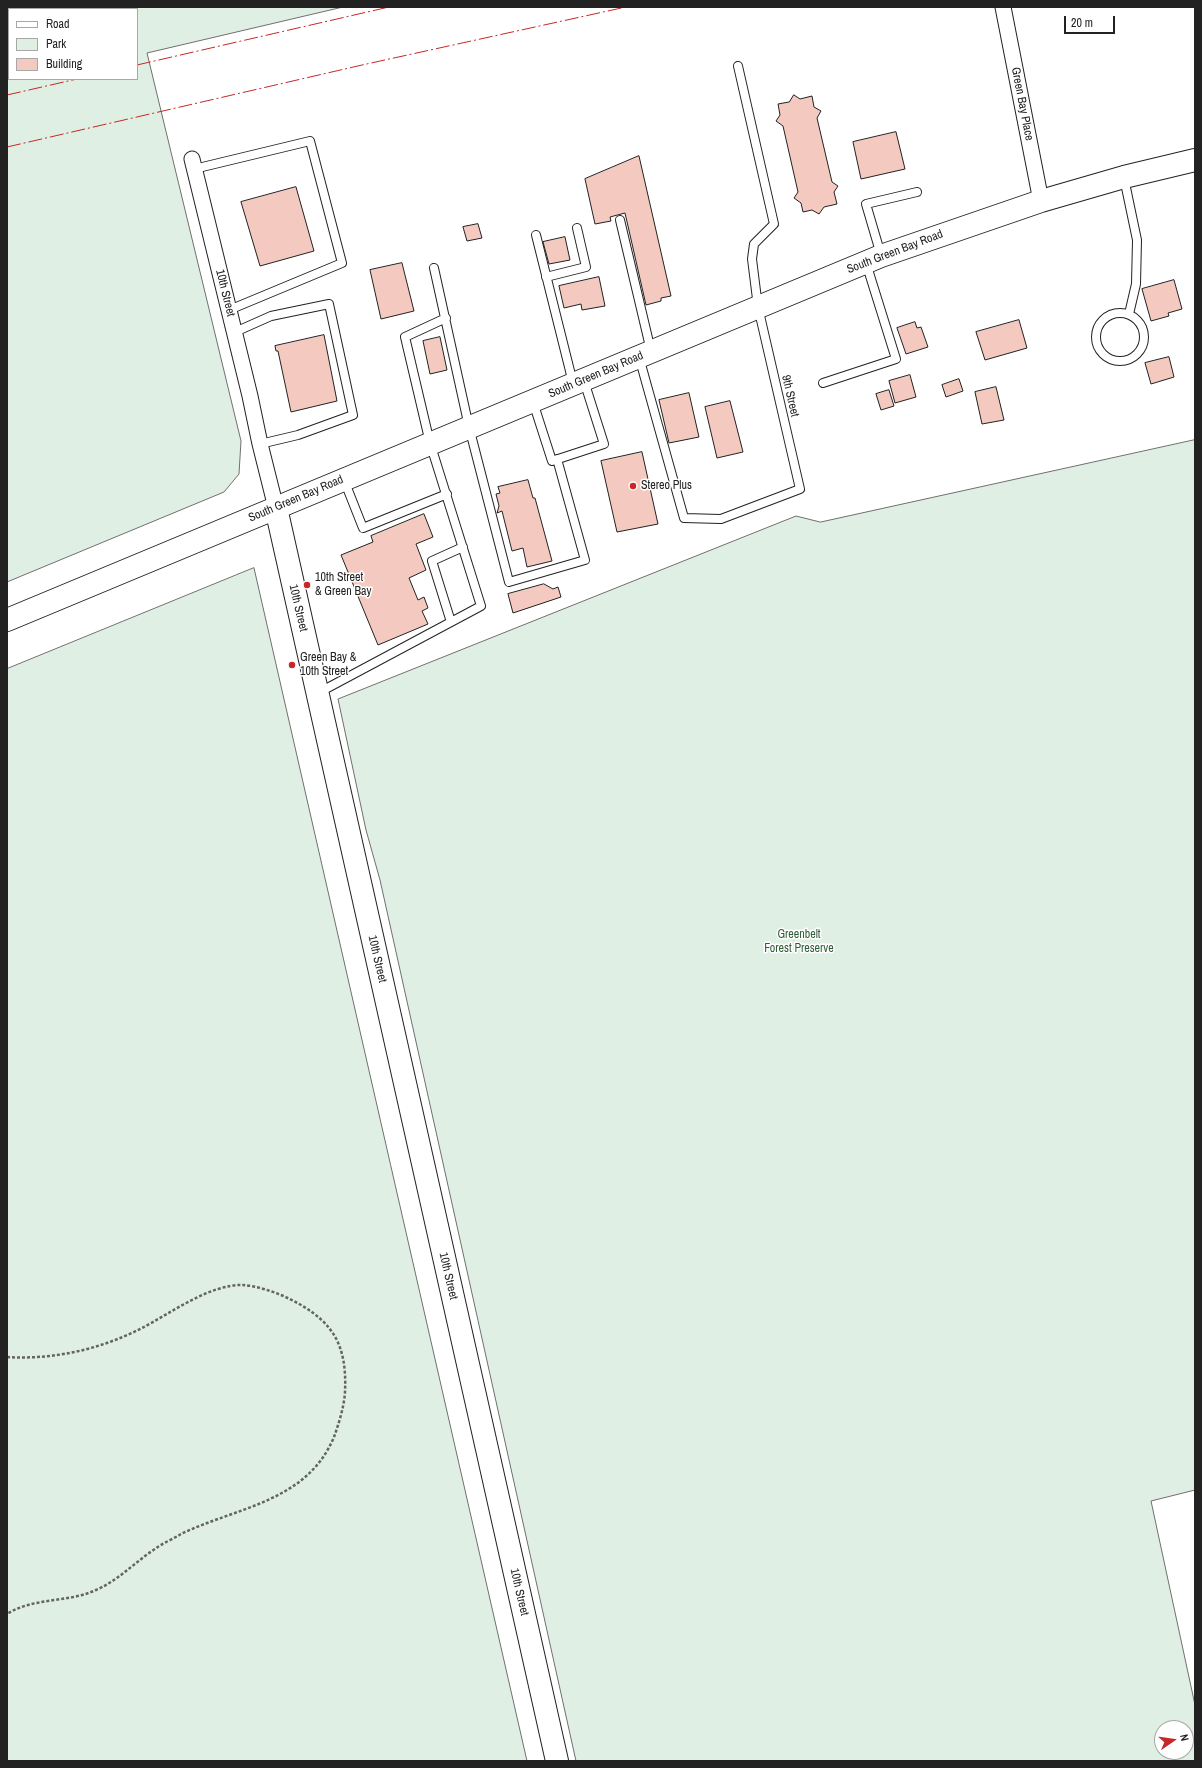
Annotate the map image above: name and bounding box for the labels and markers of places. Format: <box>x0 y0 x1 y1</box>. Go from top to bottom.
place label: Stereo Plus <box>641 479 692 493</box>
marker: Stereo Plus <box>628 481 638 491</box>
place label: 10th Street & Green Bay <box>315 571 371 599</box>
marker: 10th Street & Green Bay <box>302 580 312 590</box>
place label: Green Bay & 10th Street <box>300 651 356 679</box>
marker: Green Bay & 10th Street <box>287 660 297 670</box>

